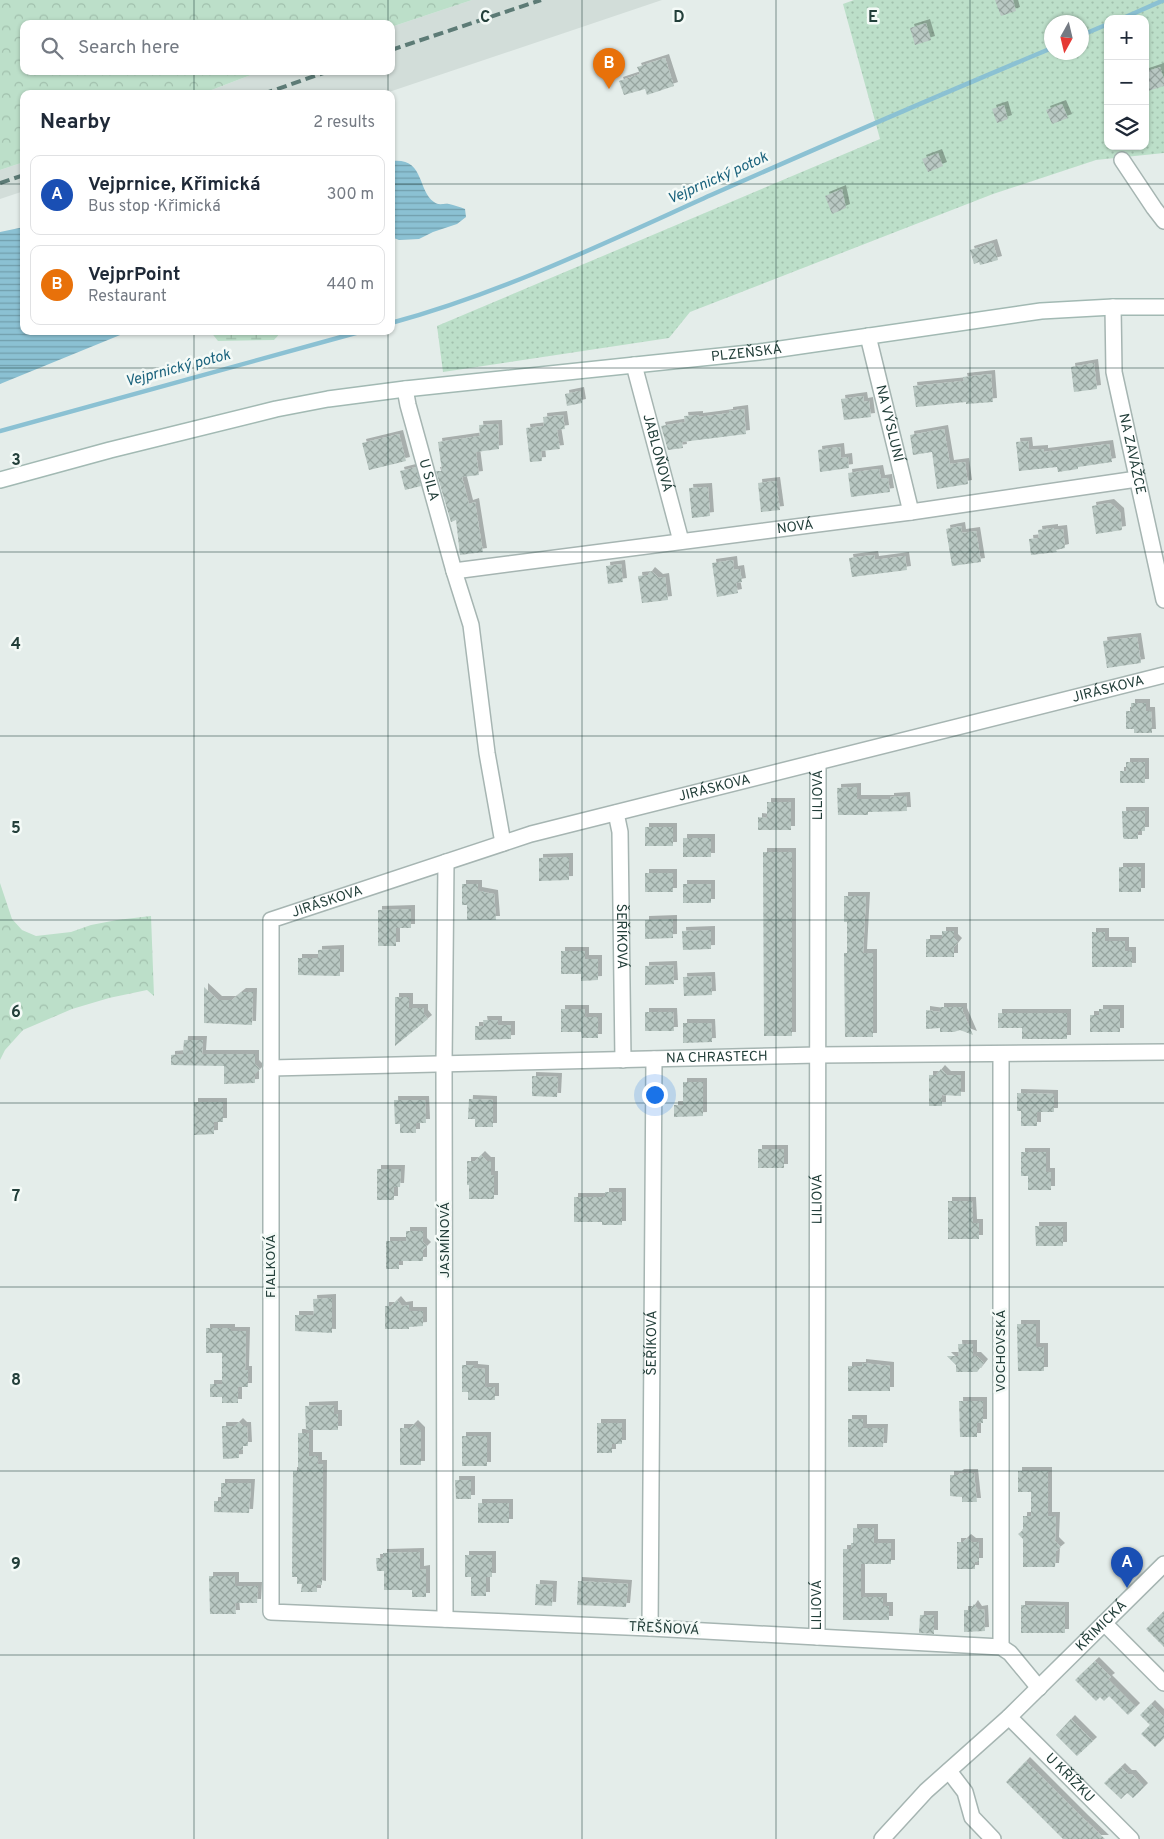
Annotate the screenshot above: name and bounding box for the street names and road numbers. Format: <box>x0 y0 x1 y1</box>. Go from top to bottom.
street label: PLZEŇSKÁ <box>710 339 783 365</box>
street label: NA VÝSLUNÍ <box>872 383 908 465</box>
street label: JABLOŇOVÁ <box>639 412 677 494</box>
street label: NA ZAVÁŽCE <box>1115 412 1149 496</box>
street label: U SILA <box>415 457 443 503</box>
street label: NOVÁ <box>776 515 814 538</box>
street label: JIRÁSKOVA <box>1070 672 1146 706</box>
street label: LILIOVÁ <box>808 770 826 820</box>
street label: JIRÁSKOVA <box>676 771 752 805</box>
street label: JIRÁSKOVA <box>289 882 365 921</box>
street label: ŠEŘÍKOVÁ <box>612 904 631 969</box>
street label: NA CHRASTECH <box>666 1048 768 1067</box>
street label: LILIOVÁ <box>808 1174 826 1224</box>
street label: JASMÍNOVÁ <box>436 1202 454 1278</box>
street label: FIALKOVÁ <box>262 1234 280 1298</box>
street label: VOCHOVSKÁ <box>992 1309 1010 1393</box>
street label: ŠEŘÍKOVÁ <box>642 1310 661 1376</box>
street label: LILIOVÁ <box>808 1580 826 1630</box>
street label: KŘIMICKÁ <box>1072 1596 1130 1655</box>
street label: TŘEŠŇOVÁ <box>628 1618 700 1639</box>
street label: U KŘÍŽKU <box>1042 1750 1098 1806</box>

